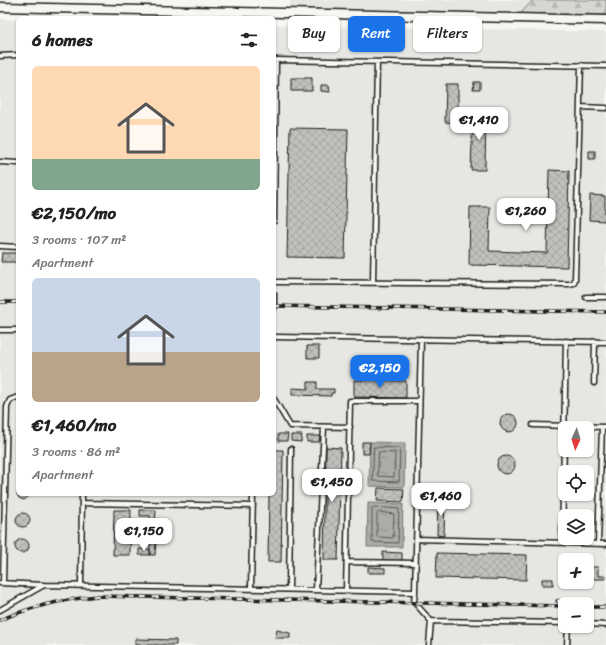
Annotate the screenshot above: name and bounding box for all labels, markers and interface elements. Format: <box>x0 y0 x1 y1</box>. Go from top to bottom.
chip: Buy <box>288 16 340 52</box>
chip: Rent <box>348 16 405 52</box>
chip: Filters <box>413 16 482 52</box>
text: 6 homes <box>32 25 92 55</box>
icon: filters <box>238 29 260 51</box>
icon: home <box>110 92 182 164</box>
pin: €1,410 <box>446 107 512 141</box>
text: €1,410 <box>459 108 499 131</box>
text: €2,150/mo <box>32 198 116 228</box>
pin: €1,260 <box>493 198 559 232</box>
text: €1,260 <box>506 199 546 222</box>
text: 3 rooms · 107 m² <box>32 228 126 251</box>
text: Apartment <box>32 251 93 274</box>
icon: home <box>110 304 182 376</box>
pin: €2,150 <box>347 355 413 389</box>
text: €2,150 <box>359 356 401 379</box>
text: €1,460/mo <box>32 410 116 440</box>
north arrow <box>558 421 594 457</box>
map controls <box>558 421 594 633</box>
text: 3 rooms · 86 m² <box>32 440 120 463</box>
text: Apartment <box>32 463 93 486</box>
button: locate <box>558 465 594 501</box>
pin: €1,450 <box>299 469 365 503</box>
text: €1,450 <box>311 470 353 493</box>
pin: €1,460 <box>408 483 474 517</box>
text: €1,460 <box>420 484 462 507</box>
button: layers <box>558 509 594 545</box>
pin: €1,150 <box>111 518 177 552</box>
text: €1,150 <box>124 519 164 542</box>
button: + <box>558 553 594 589</box>
button: − <box>558 597 594 633</box>

